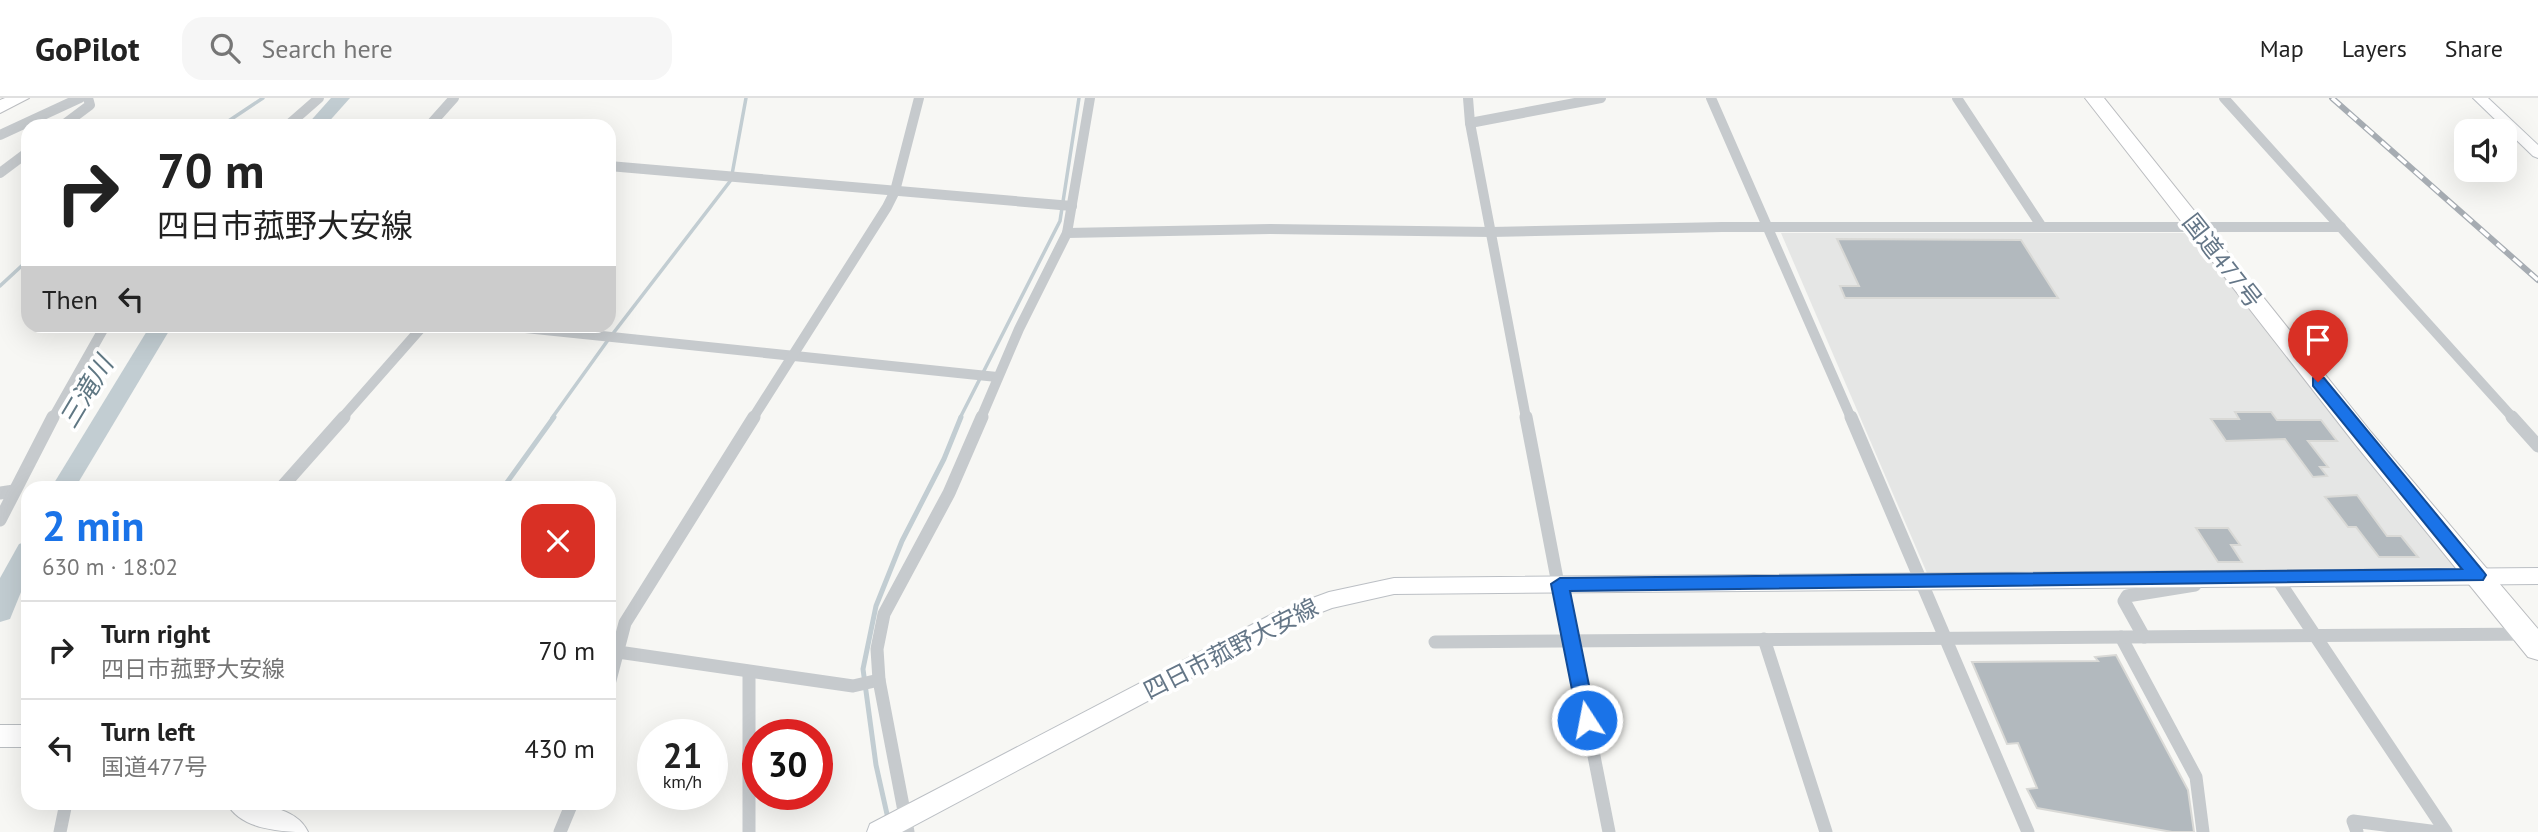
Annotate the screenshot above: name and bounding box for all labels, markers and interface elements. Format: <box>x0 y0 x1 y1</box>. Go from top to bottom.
search box <box>182 17 672 80</box>
text: GoPilot <box>35 27 140 70</box>
icon: search <box>206 29 244 67</box>
text: Search here <box>262 32 393 65</box>
text: Map <box>2260 33 2304 64</box>
text: Layers <box>2342 33 2407 64</box>
text: Share <box>2445 33 2503 64</box>
map controls <box>2454 119 2517 182</box>
button: sound <box>2454 119 2517 182</box>
text: 70 m <box>157 138 264 202</box>
icon: right <box>42 147 133 238</box>
text: 四日市菰野大安線 <box>157 204 413 246</box>
street label: 国道477号 <box>2176 207 2269 314</box>
icon: left <box>112 280 150 318</box>
text: Then <box>42 283 98 316</box>
pin <box>2288 310 2348 382</box>
icon: arrive <box>2299 321 2337 359</box>
water label: 三滝川 <box>51 347 121 434</box>
text: 2 min <box>42 498 144 553</box>
button: close <box>521 504 595 578</box>
text: 630 m · 18:02 <box>42 552 178 581</box>
street label: 四日市菰野大安線 <box>1138 591 1323 706</box>
text: Turn right <box>101 617 210 650</box>
icon: right <box>42 631 80 669</box>
text: 70 m <box>539 634 595 667</box>
text: 四日市菰野大安線 <box>101 654 285 683</box>
position arrow <box>1550 683 1624 757</box>
text: Turn left <box>101 715 195 748</box>
speed limit sign: 30 <box>742 719 833 810</box>
icon: left <box>42 729 80 767</box>
text: 430 m <box>524 732 595 765</box>
text: 21 <box>663 732 702 778</box>
text: 国道477号 <box>101 752 208 781</box>
text: km/h <box>663 770 702 793</box>

